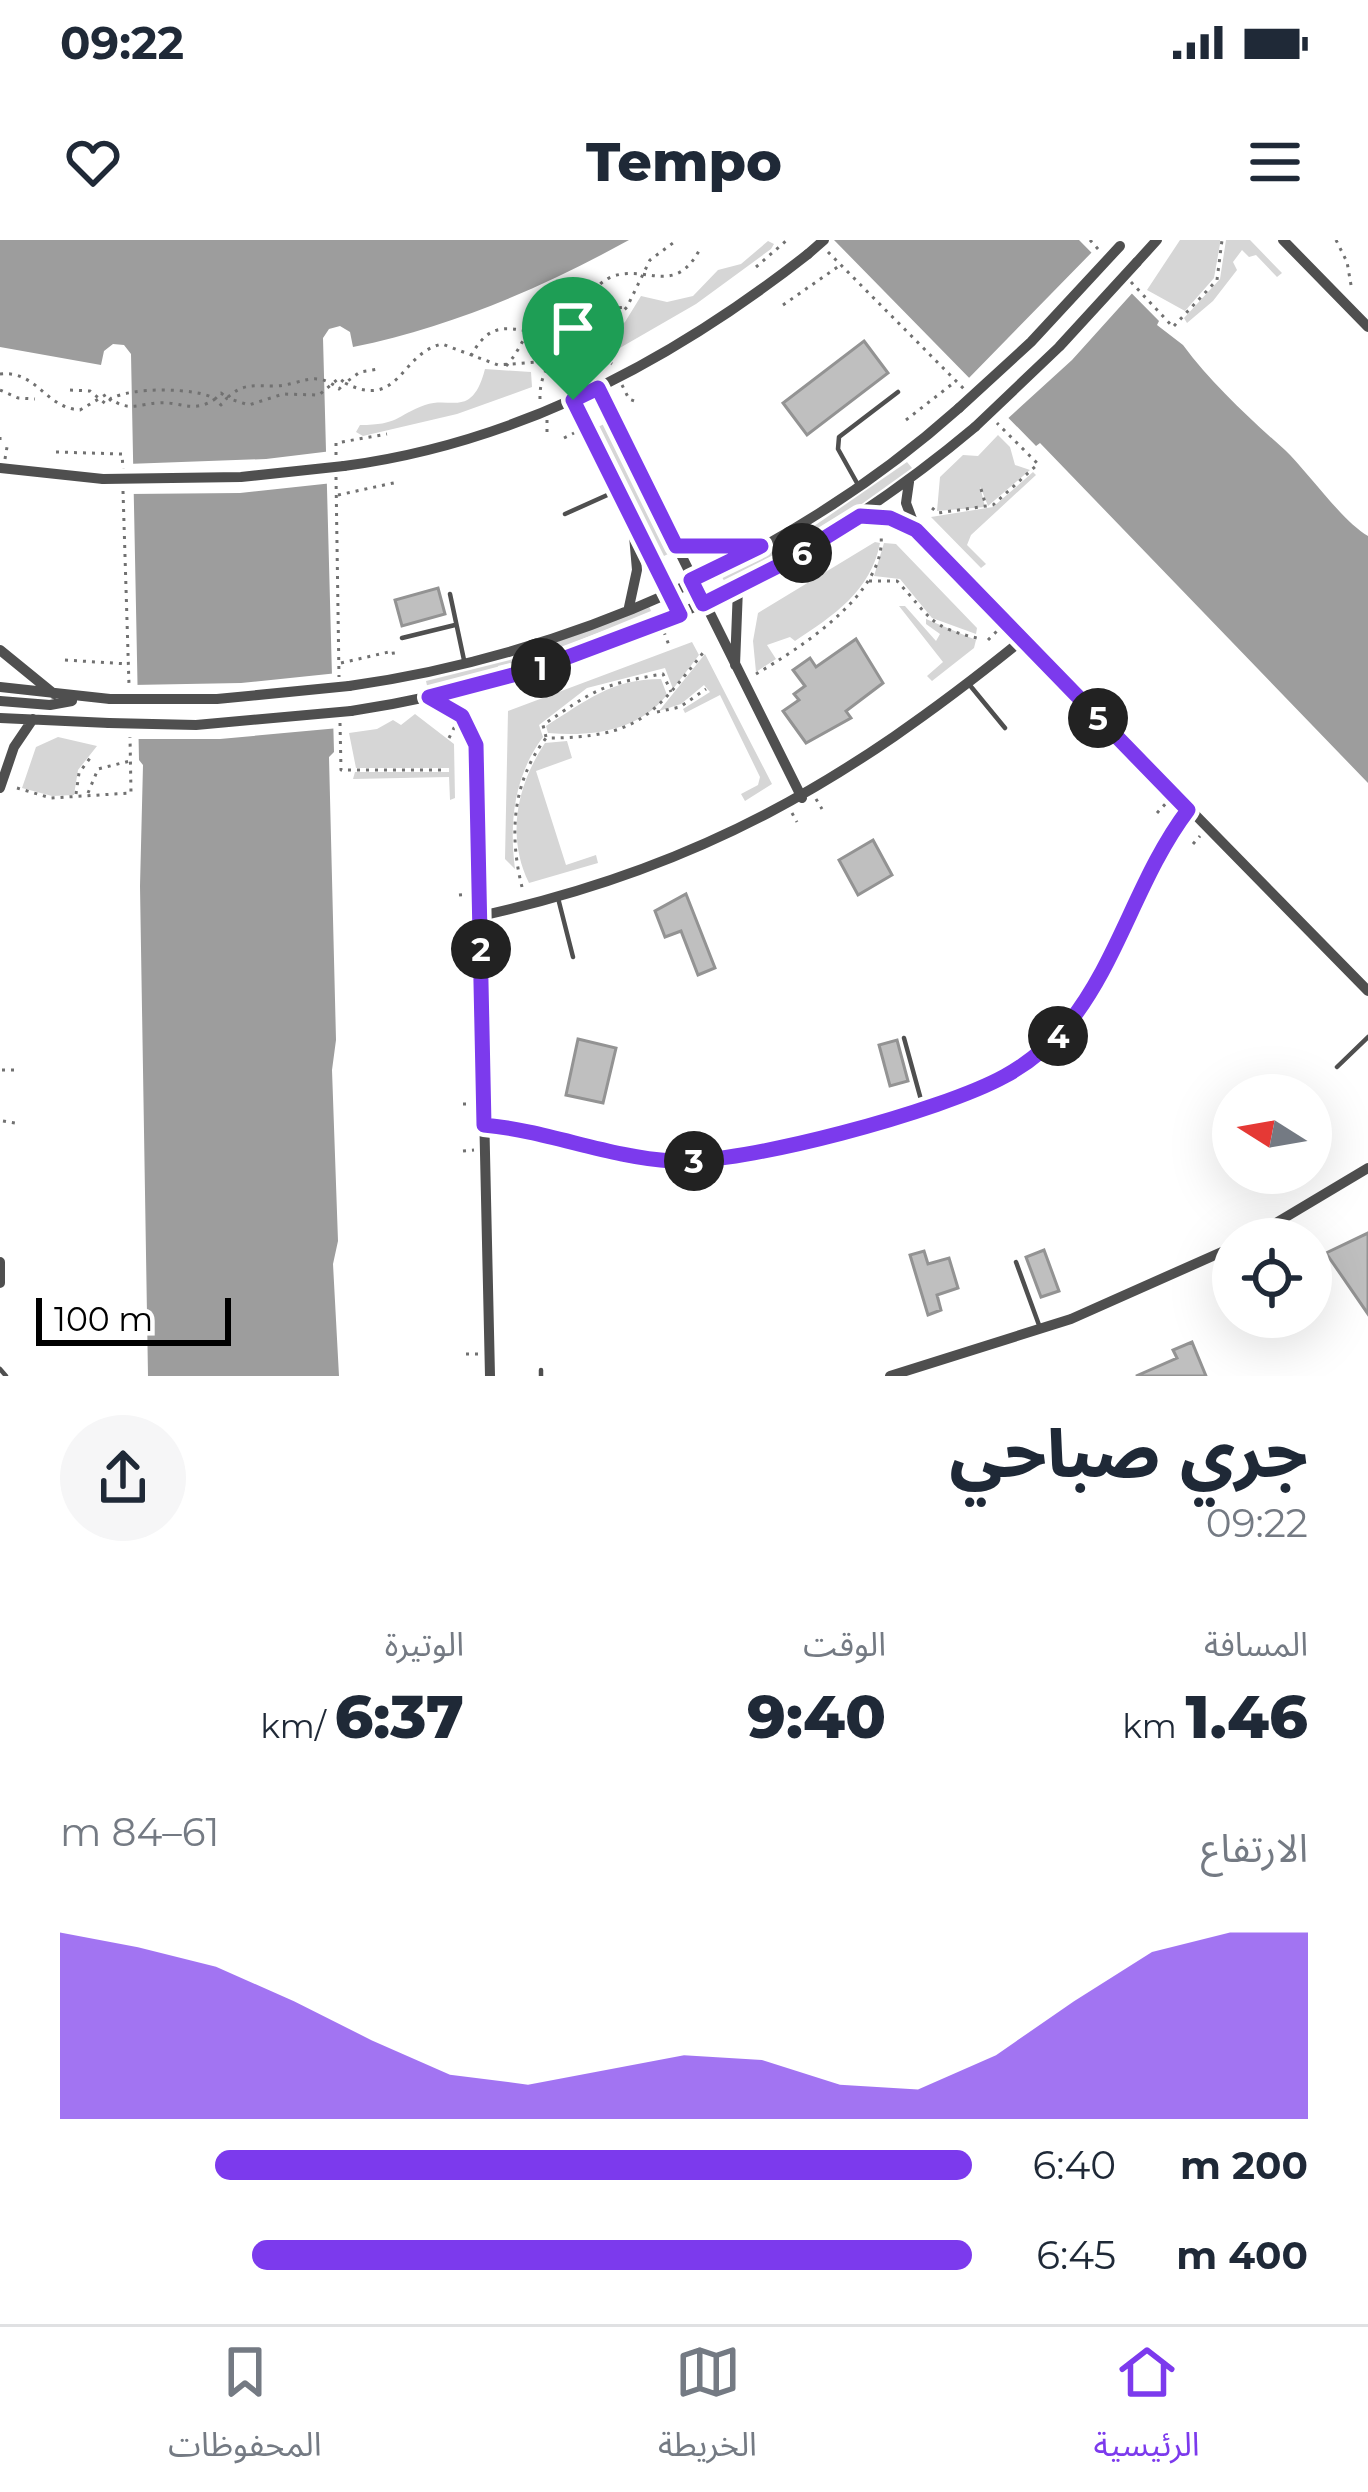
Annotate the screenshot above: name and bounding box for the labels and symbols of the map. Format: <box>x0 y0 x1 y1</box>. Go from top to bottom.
pin <box>522 277 624 400</box>
pin: 6 <box>772 523 832 583</box>
pin: 1 <box>511 638 571 698</box>
pin: 5 <box>1068 688 1128 748</box>
pin: 2 <box>451 919 511 979</box>
pin: 4 <box>1028 1006 1088 1066</box>
north arrow <box>1212 1074 1332 1194</box>
pin: 3 <box>664 1131 724 1191</box>
scale bar <box>36 1292 231 1345</box>

